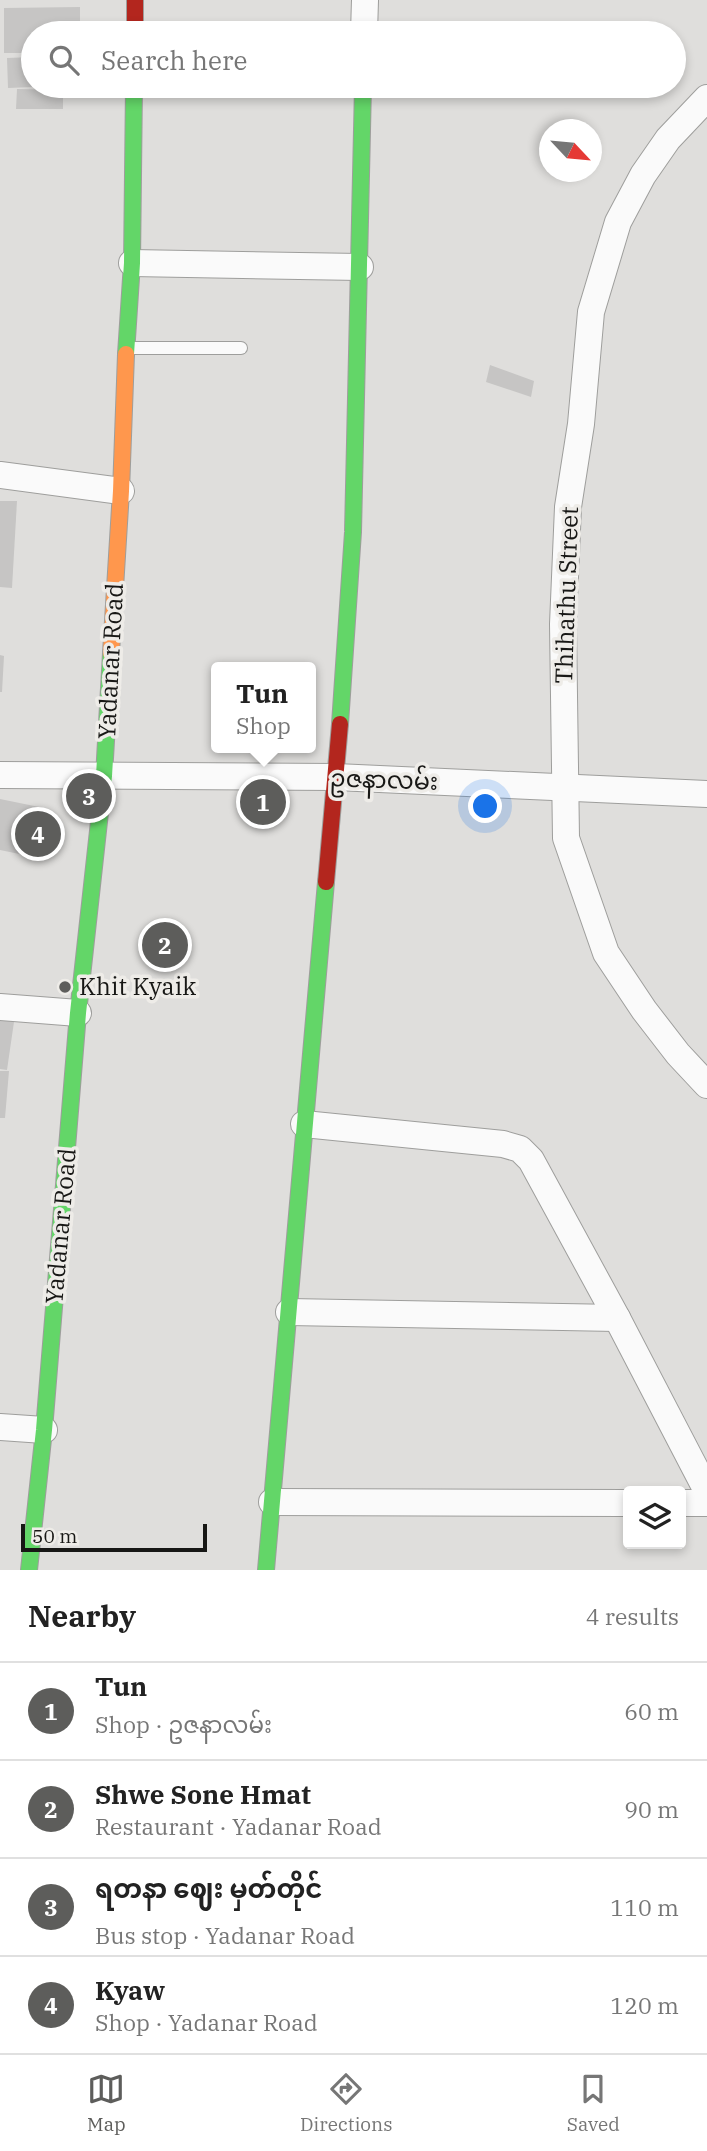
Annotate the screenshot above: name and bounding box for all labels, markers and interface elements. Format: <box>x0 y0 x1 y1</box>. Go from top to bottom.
search box <box>21 21 686 98</box>
icon: search <box>45 41 83 79</box>
text: Search here <box>101 43 247 77</box>
north arrow <box>539 119 602 182</box>
street label: Thihathu Street <box>547 506 585 684</box>
street label: Yadanar Road <box>90 582 130 740</box>
popup <box>211 662 316 753</box>
text: Tun <box>236 676 288 710</box>
text: Shop <box>236 710 291 740</box>
street label: ဥဇနာလမ်း <box>329 761 439 801</box>
pin: 3 <box>66 770 112 822</box>
pin: 1 <box>240 776 286 828</box>
your location <box>468 789 502 823</box>
pin: 4 <box>15 808 61 860</box>
pin: 2 <box>142 919 188 971</box>
place label: Khit Kyaik <box>79 970 196 1002</box>
marker: Khit Kyaik <box>57 979 73 995</box>
street label: Yadanar Road <box>37 1147 83 1305</box>
map controls <box>623 1486 686 1549</box>
button: layers <box>623 1486 686 1549</box>
scale bar <box>21 1521 206 1553</box>
text: 50 m <box>32 1524 77 1548</box>
text: Nearby <box>28 1596 136 1635</box>
text: 4 results <box>586 1601 679 1631</box>
text: Tun <box>95 1669 147 1703</box>
text: 1 <box>44 1696 58 1726</box>
text: 60 m <box>624 1696 679 1726</box>
text: Shop · ဥဇနာလမ်း <box>95 1709 272 1739</box>
text: Shwe Sone Hmat <box>95 1777 311 1811</box>
text: 2 <box>44 1794 58 1824</box>
text: 90 m <box>624 1794 679 1824</box>
text: Restaurant · Yadanar Road <box>95 1811 382 1841</box>
text: ရတနာ ဈေး မှတ်တိုင် <box>95 1871 322 1905</box>
text: 3 <box>44 1892 58 1922</box>
text: 110 m <box>610 1892 679 1922</box>
text: Bus stop · Yadanar Road <box>95 1920 355 1950</box>
text: Kyaw <box>95 1973 165 2007</box>
text: 4 <box>44 1990 58 2020</box>
text: 120 m <box>610 1990 679 2020</box>
text: Shop · Yadanar Road <box>95 2007 318 2037</box>
tab: Map <box>87 2070 126 2136</box>
tab: Directions <box>300 2070 393 2136</box>
tab: Saved <box>567 2070 620 2136</box>

